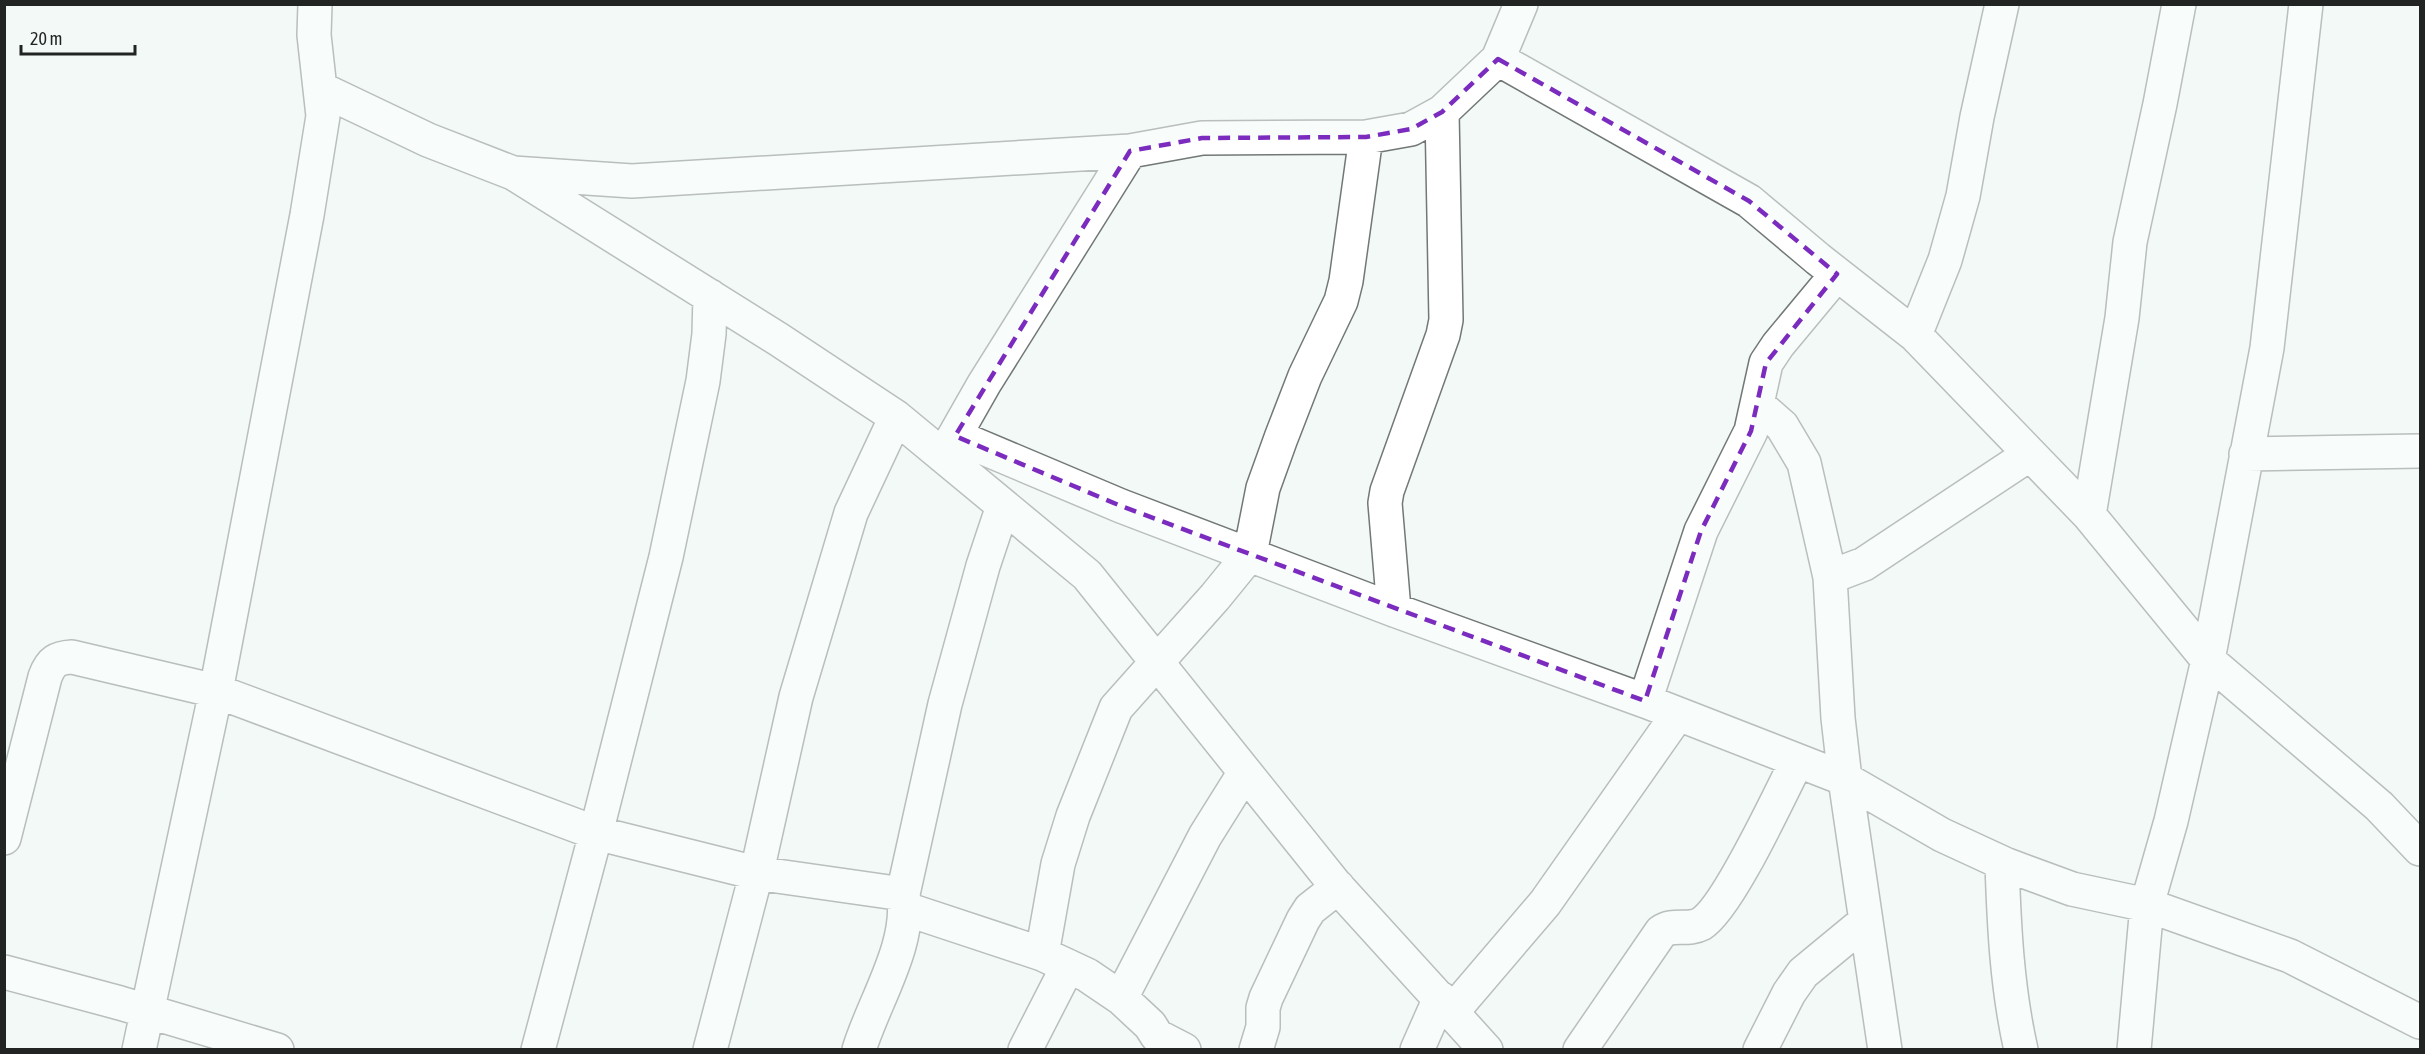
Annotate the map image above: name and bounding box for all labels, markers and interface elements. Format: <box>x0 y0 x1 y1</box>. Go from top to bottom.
scale bar <box>21 18 135 56</box>
text: 20 m <box>30 28 62 49</box>

